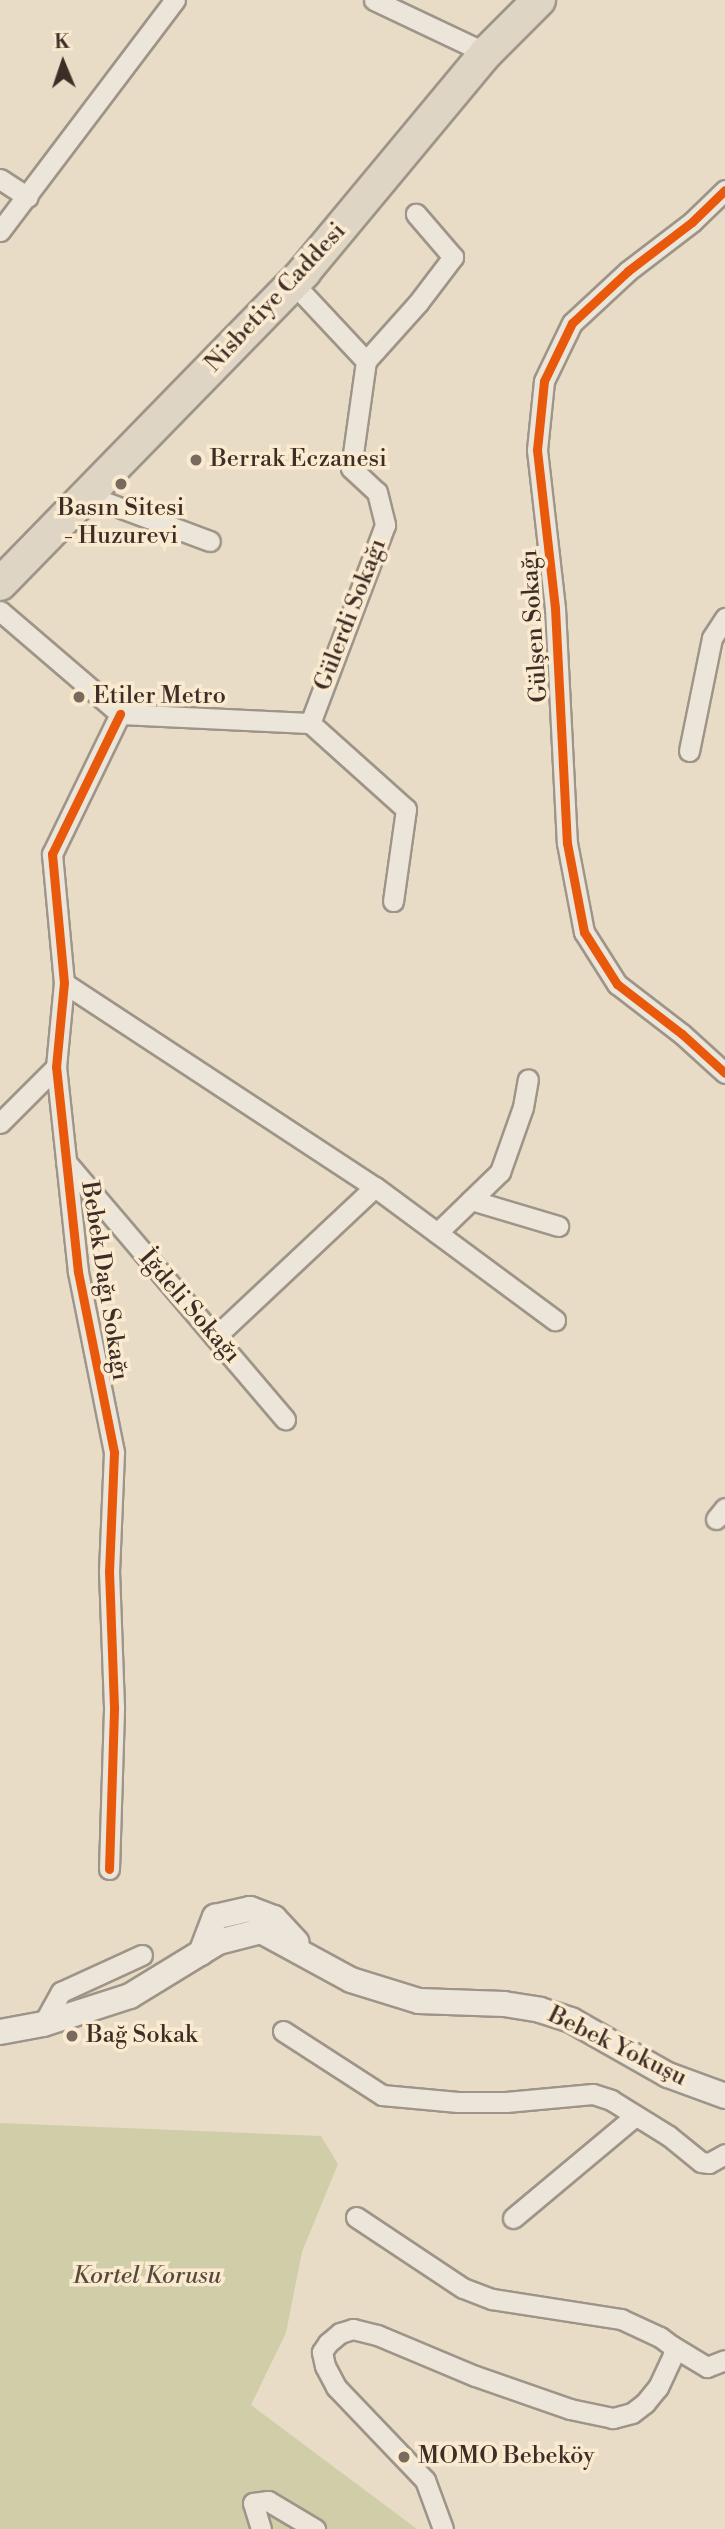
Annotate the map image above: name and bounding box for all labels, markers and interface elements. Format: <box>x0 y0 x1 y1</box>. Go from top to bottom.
north arrow <box>28 28 98 98</box>
text: K <box>54 30 70 54</box>
street label: Nisbetiye Caddesi <box>200 217 352 379</box>
place label: Berrak Eczanesi <box>210 446 387 474</box>
marker: Berrak Eczanesi <box>188 452 204 468</box>
marker: Basın Sitesi - Huzurevi <box>113 476 129 492</box>
place label: Basın Sitesi - Huzurevi <box>58 495 184 551</box>
street label: Gülerdi Sokağı <box>309 535 393 695</box>
street label: Gülşen Sokağı <box>515 548 555 704</box>
place label: Etiler Metro <box>93 683 226 711</box>
marker: Etiler Metro <box>71 689 87 705</box>
street label: Bebek Dağı Sokağı <box>74 1179 134 1383</box>
street label: İğdeli Sokağı <box>132 1245 246 1369</box>
street label: Bebek Yokuşu <box>543 2001 691 2093</box>
place label: Bağ Sokak <box>86 2022 198 2050</box>
marker: Bağ Sokak <box>64 2028 80 2044</box>
park label: Kortel Korusu <box>73 2263 221 2291</box>
place label: MOMO Bebeköy <box>418 2443 595 2471</box>
marker: MOMO Bebeköy <box>396 2449 412 2465</box>

